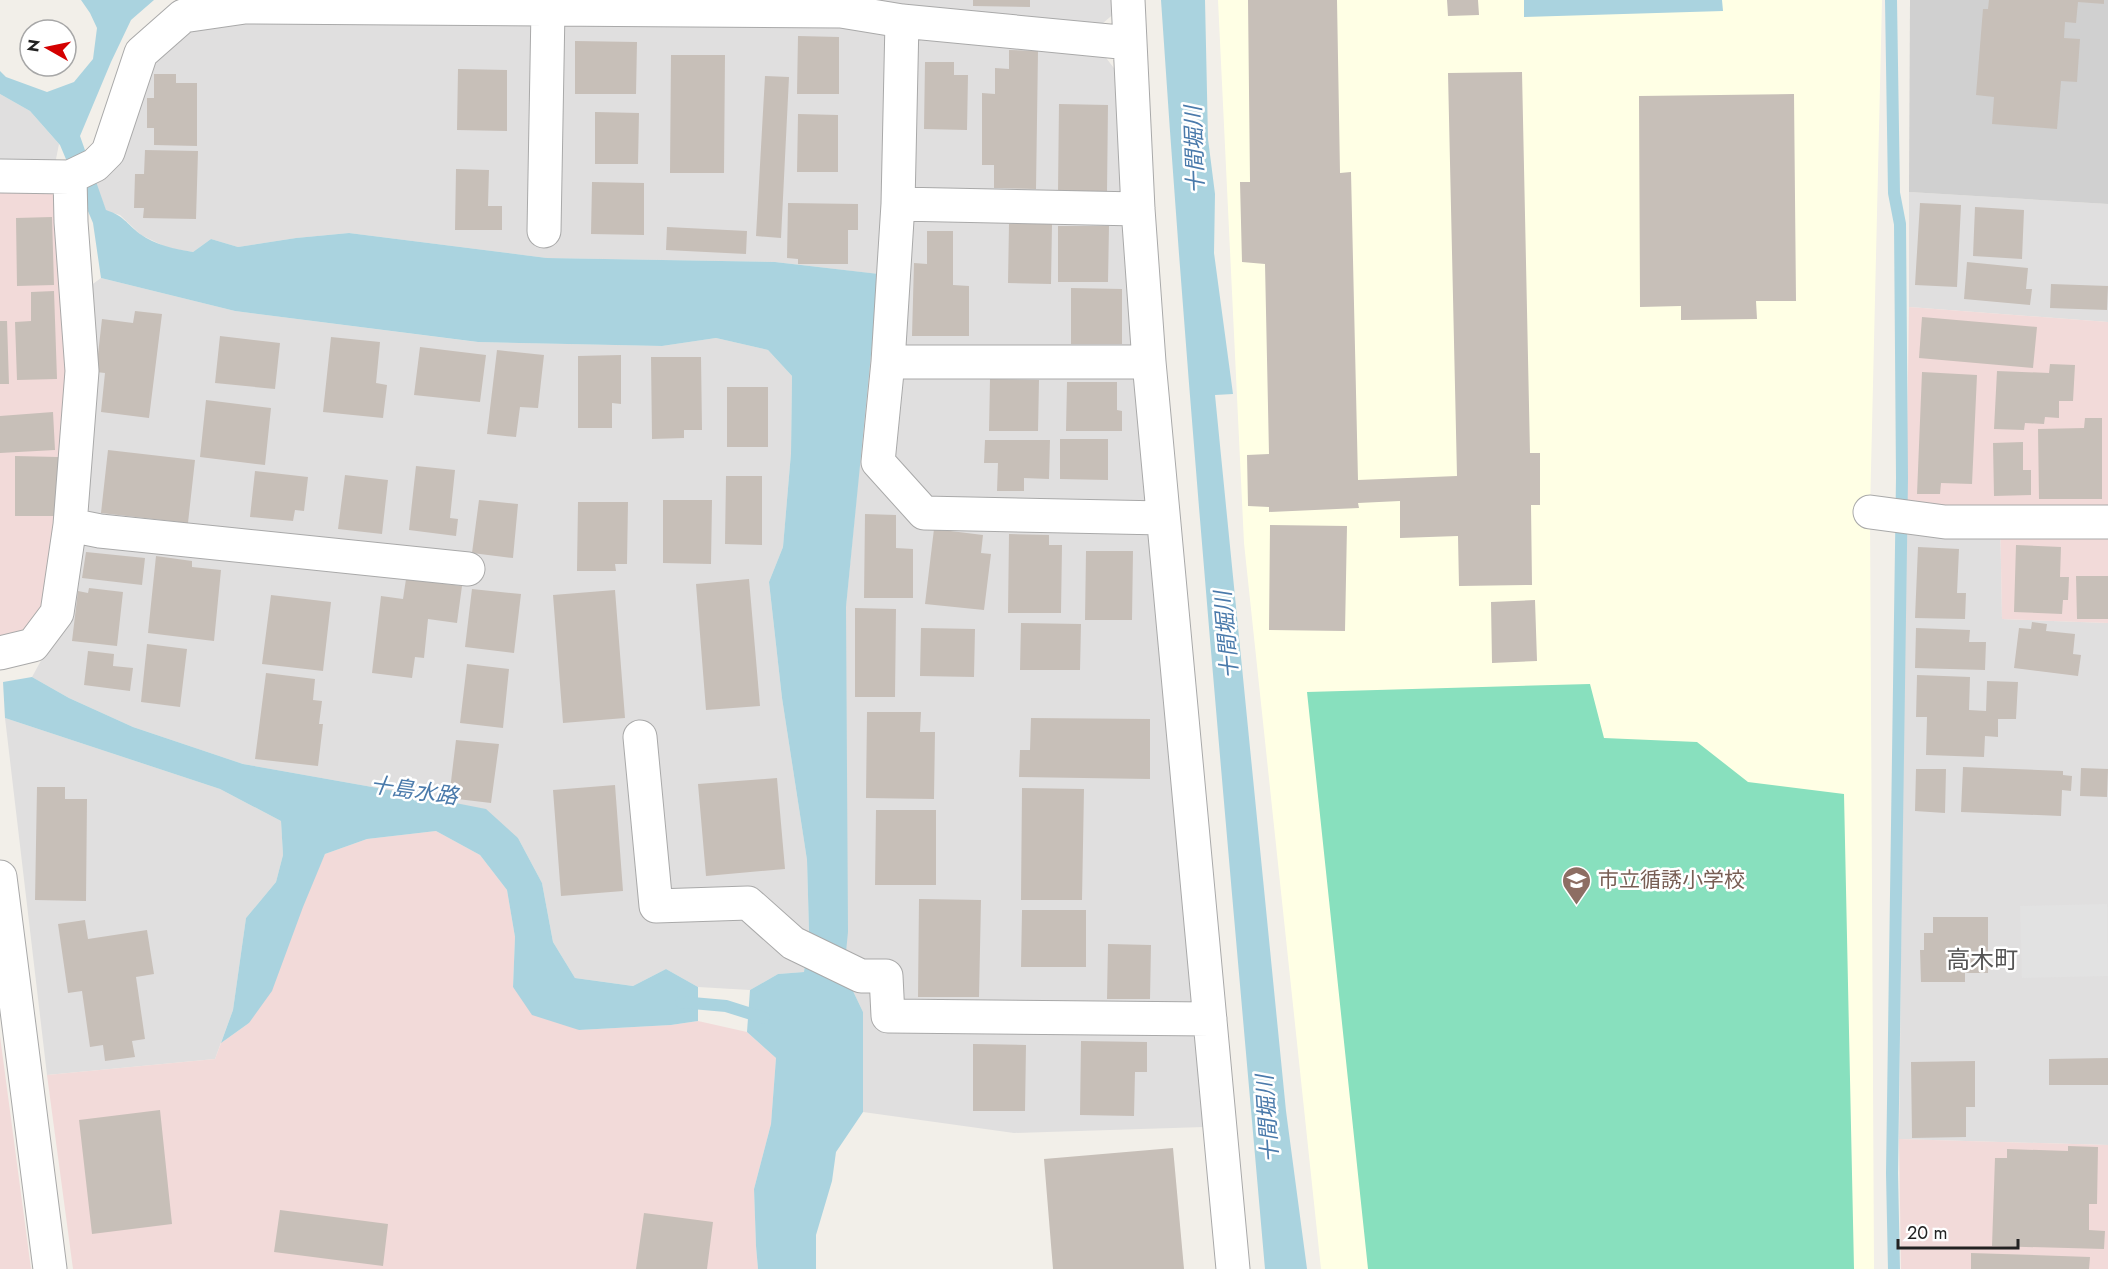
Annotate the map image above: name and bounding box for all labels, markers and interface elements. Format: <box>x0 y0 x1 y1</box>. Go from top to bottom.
north arrow <box>18 18 78 78</box>
text: N <box>21 38 46 54</box>
water label: 十間堀川 <box>1176 103 1212 195</box>
water label: 十間堀川 <box>1206 588 1246 680</box>
water label: 十島水路 <box>368 768 462 812</box>
school or university icon: 市立循誘小学校 <box>1561 864 1593 906</box>
place label: 市立循誘小学校 <box>1598 865 1745 895</box>
district label: 高木町 <box>1946 942 2018 977</box>
water label: 十間堀川 <box>1248 1072 1286 1164</box>
scale bar <box>1898 1212 2018 1250</box>
text: 20 m <box>1907 1220 1947 1246</box>

